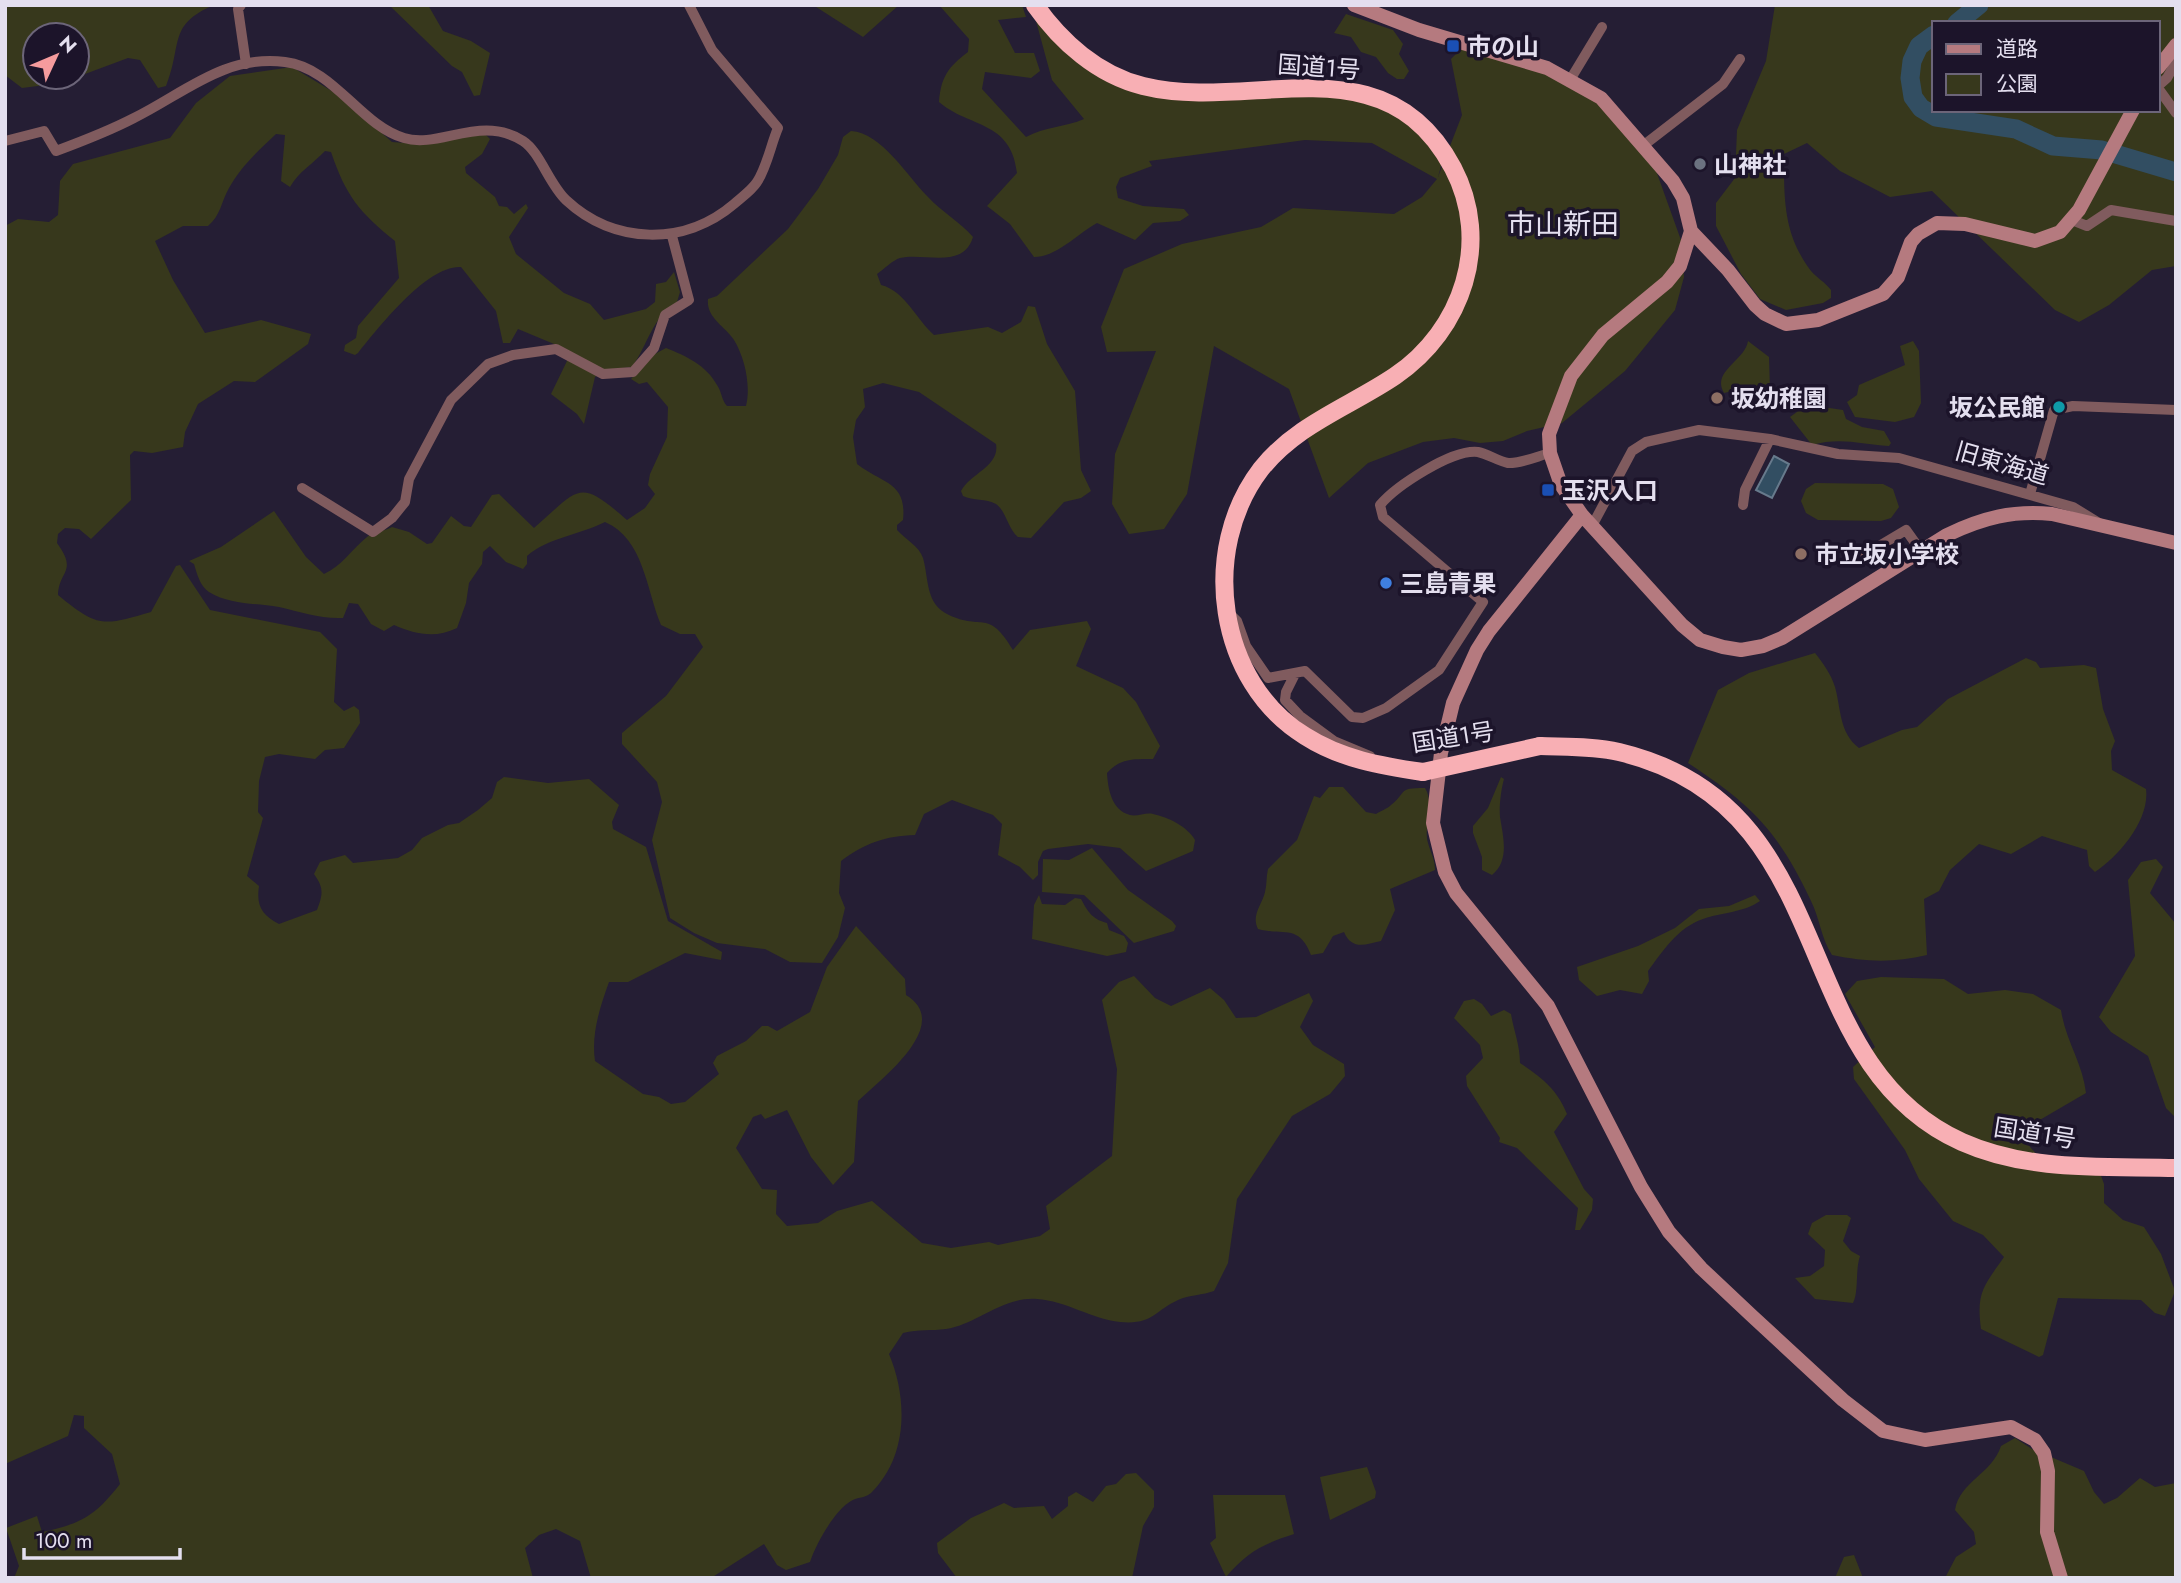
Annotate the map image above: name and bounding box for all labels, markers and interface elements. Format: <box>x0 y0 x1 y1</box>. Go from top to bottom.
north arrow <box>21 21 91 91</box>
legend <box>1932 21 2160 112</box>
place label: 市の山 <box>1467 29 1539 64</box>
text: N <box>53 30 83 59</box>
text: 道路 <box>1996 34 2038 64</box>
marker: 市の山 <box>1445 38 1461 54</box>
street label: 国道1号 <box>1276 47 1362 87</box>
text: 公園 <box>1996 69 2038 99</box>
place label: 山神社 <box>1714 147 1786 182</box>
marker: 山神社 <box>1692 156 1708 172</box>
district label: 市山新田 <box>1507 204 1619 245</box>
place label: 坂幼稚園 <box>1731 381 1827 416</box>
marker: 坂幼稚園 <box>1709 390 1725 406</box>
place label: 坂公民館 <box>1949 390 2045 425</box>
marker: 坂公民館 <box>2051 399 2067 415</box>
street label: 旧東海道 <box>1951 433 2053 493</box>
place label: 玉沢入口 <box>1562 473 1658 508</box>
marker: 玉沢入口 <box>1540 482 1556 498</box>
place label: 市立坂小学校 <box>1815 537 1959 572</box>
marker: 市立坂小学校 <box>1793 546 1809 562</box>
place label: 三島青果 <box>1400 566 1496 601</box>
marker: 三島青果 <box>1378 575 1394 591</box>
street label: 国道1号 <box>1409 713 1497 761</box>
street label: 国道1号 <box>1991 1109 2079 1157</box>
scale bar <box>24 1516 180 1560</box>
text: 100 m <box>35 1526 92 1556</box>

